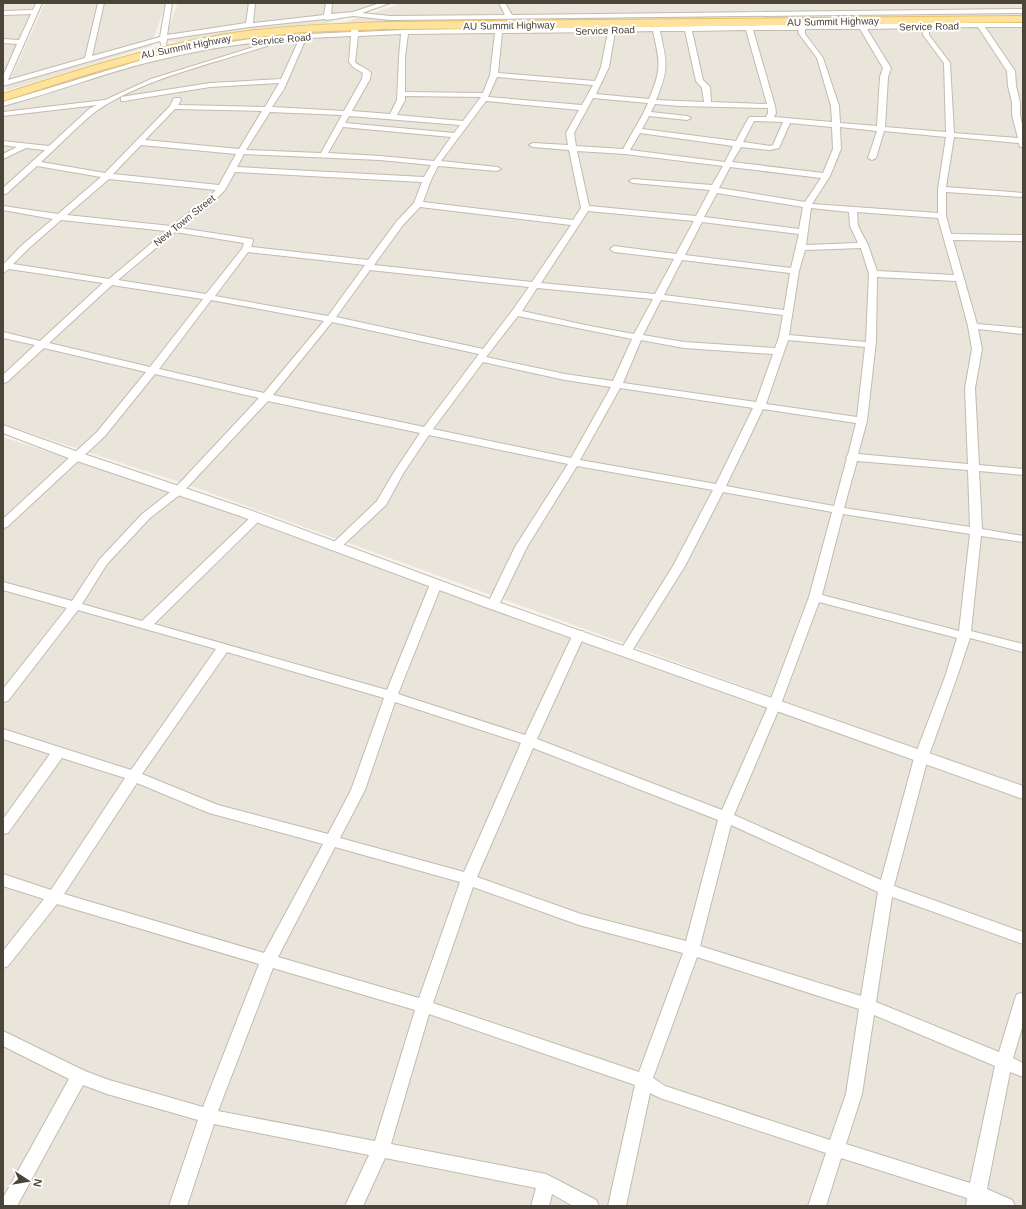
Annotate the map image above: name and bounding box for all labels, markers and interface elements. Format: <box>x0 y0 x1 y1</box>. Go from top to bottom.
street label: AU Summit Highway <box>787 15 879 28</box>
street label: AU Summit Highway <box>463 19 555 32</box>
street label: Service Road <box>899 20 959 33</box>
street label: Service Road <box>575 24 635 37</box>
street label: Service Road <box>251 31 311 48</box>
street label: AU Summit Highway <box>140 32 232 61</box>
street label: New Town Street <box>152 192 217 248</box>
north arrow <box>8 1161 48 1201</box>
text: N <box>31 1178 44 1188</box>

